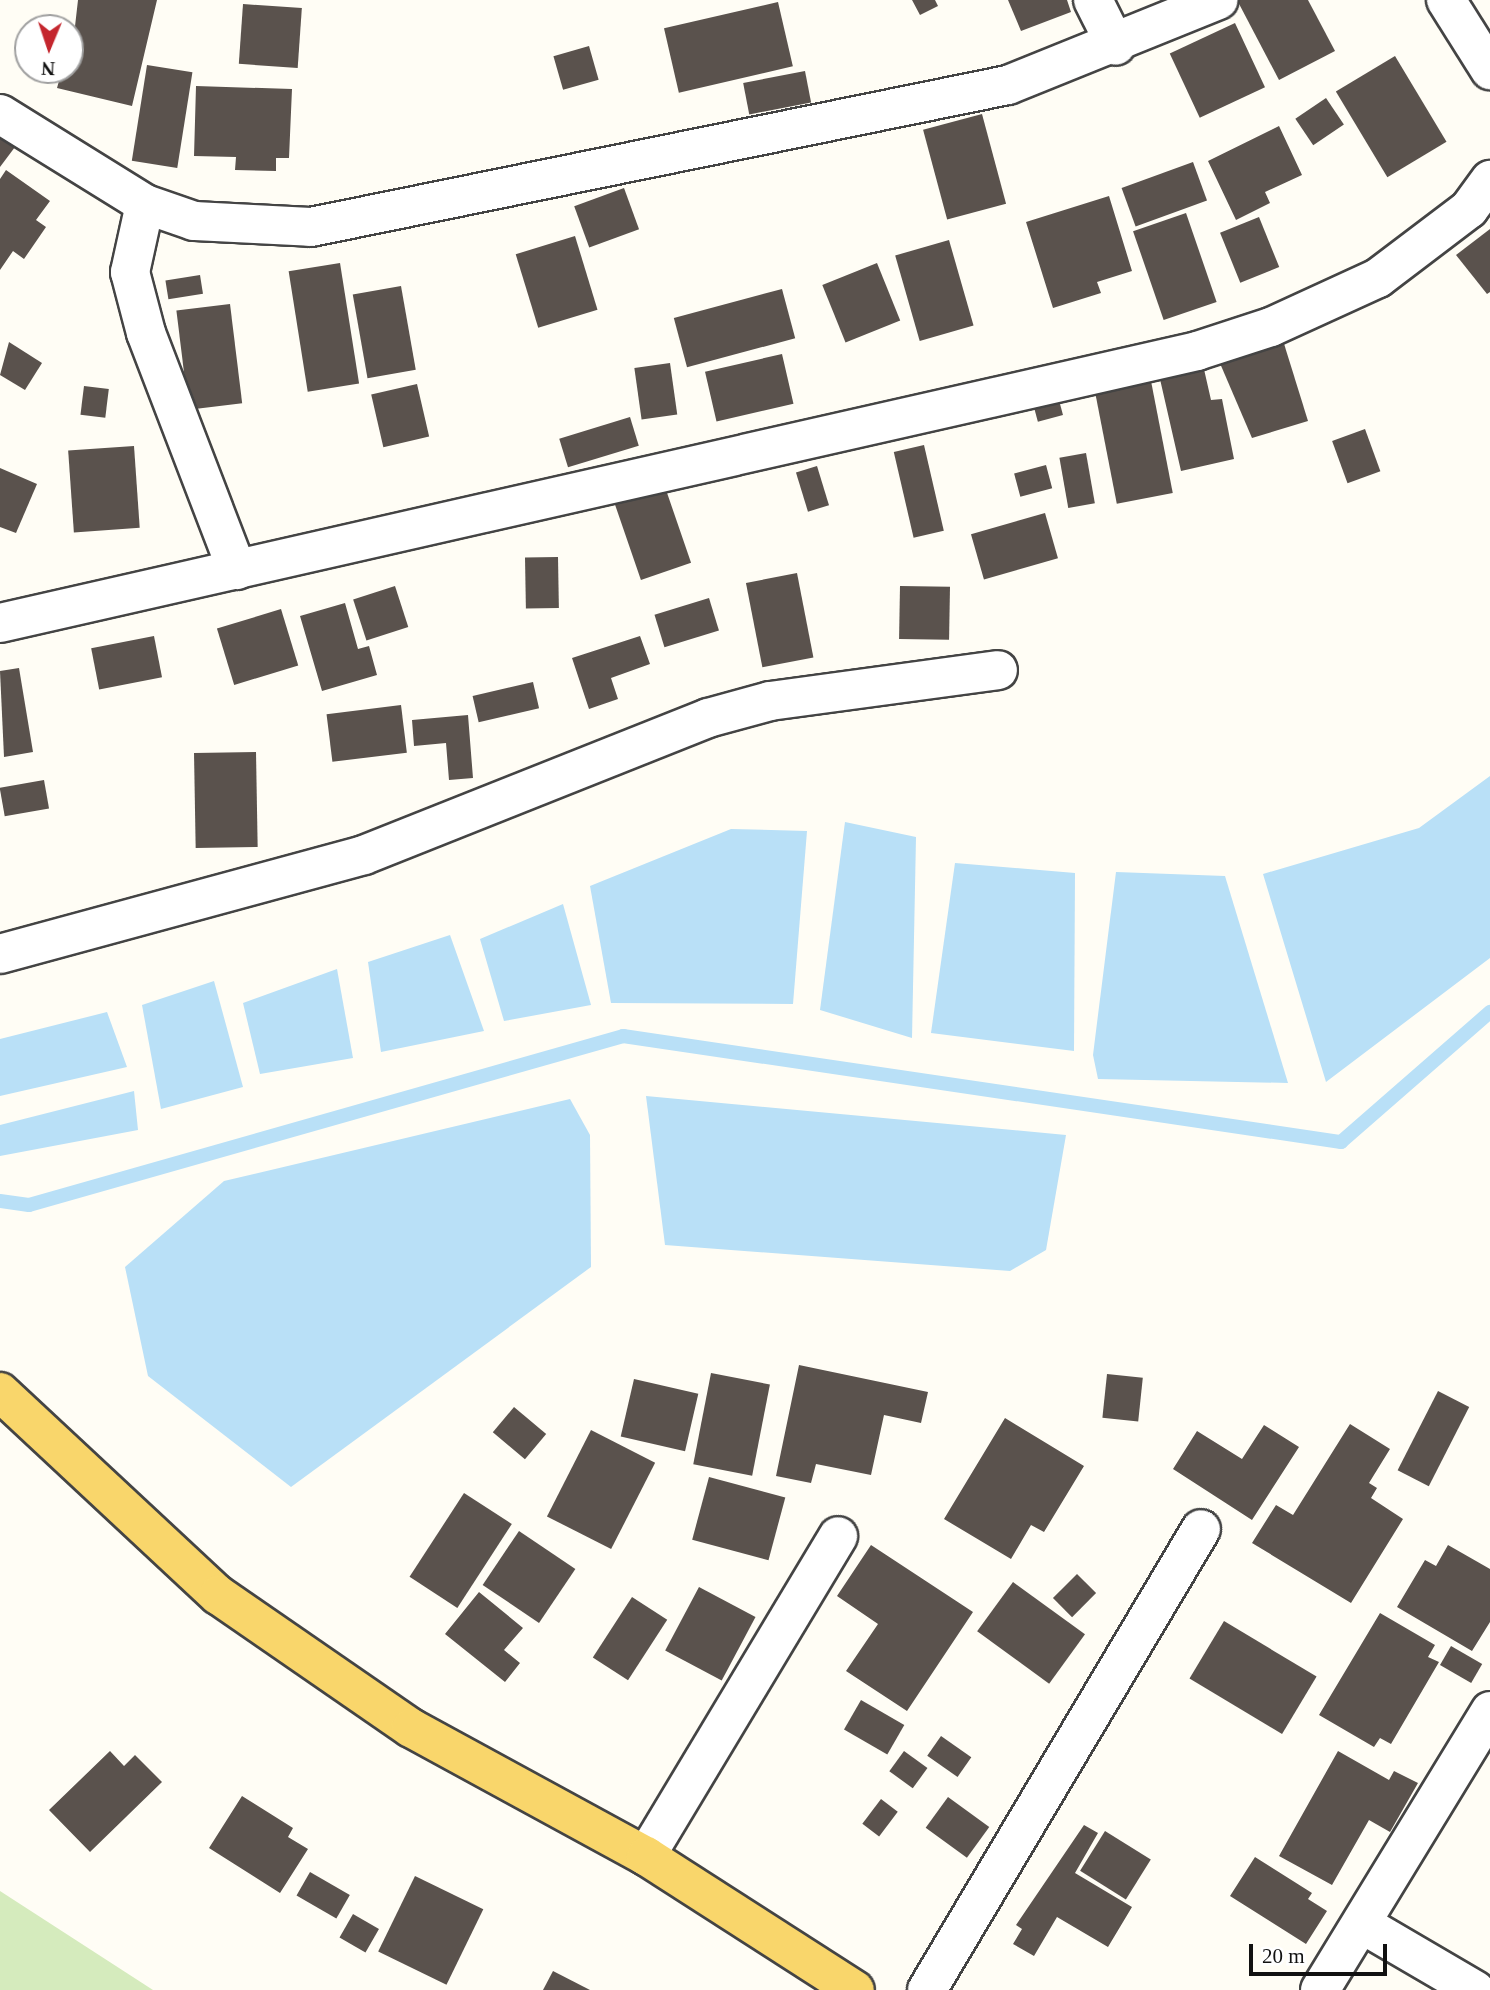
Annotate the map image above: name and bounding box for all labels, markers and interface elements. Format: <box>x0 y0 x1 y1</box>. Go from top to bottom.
north arrow <box>14 14 84 84</box>
text: N <box>41 58 56 79</box>
scale bar <box>1252 1930 1390 1974</box>
text: 20 m <box>1262 1944 1305 1968</box>

